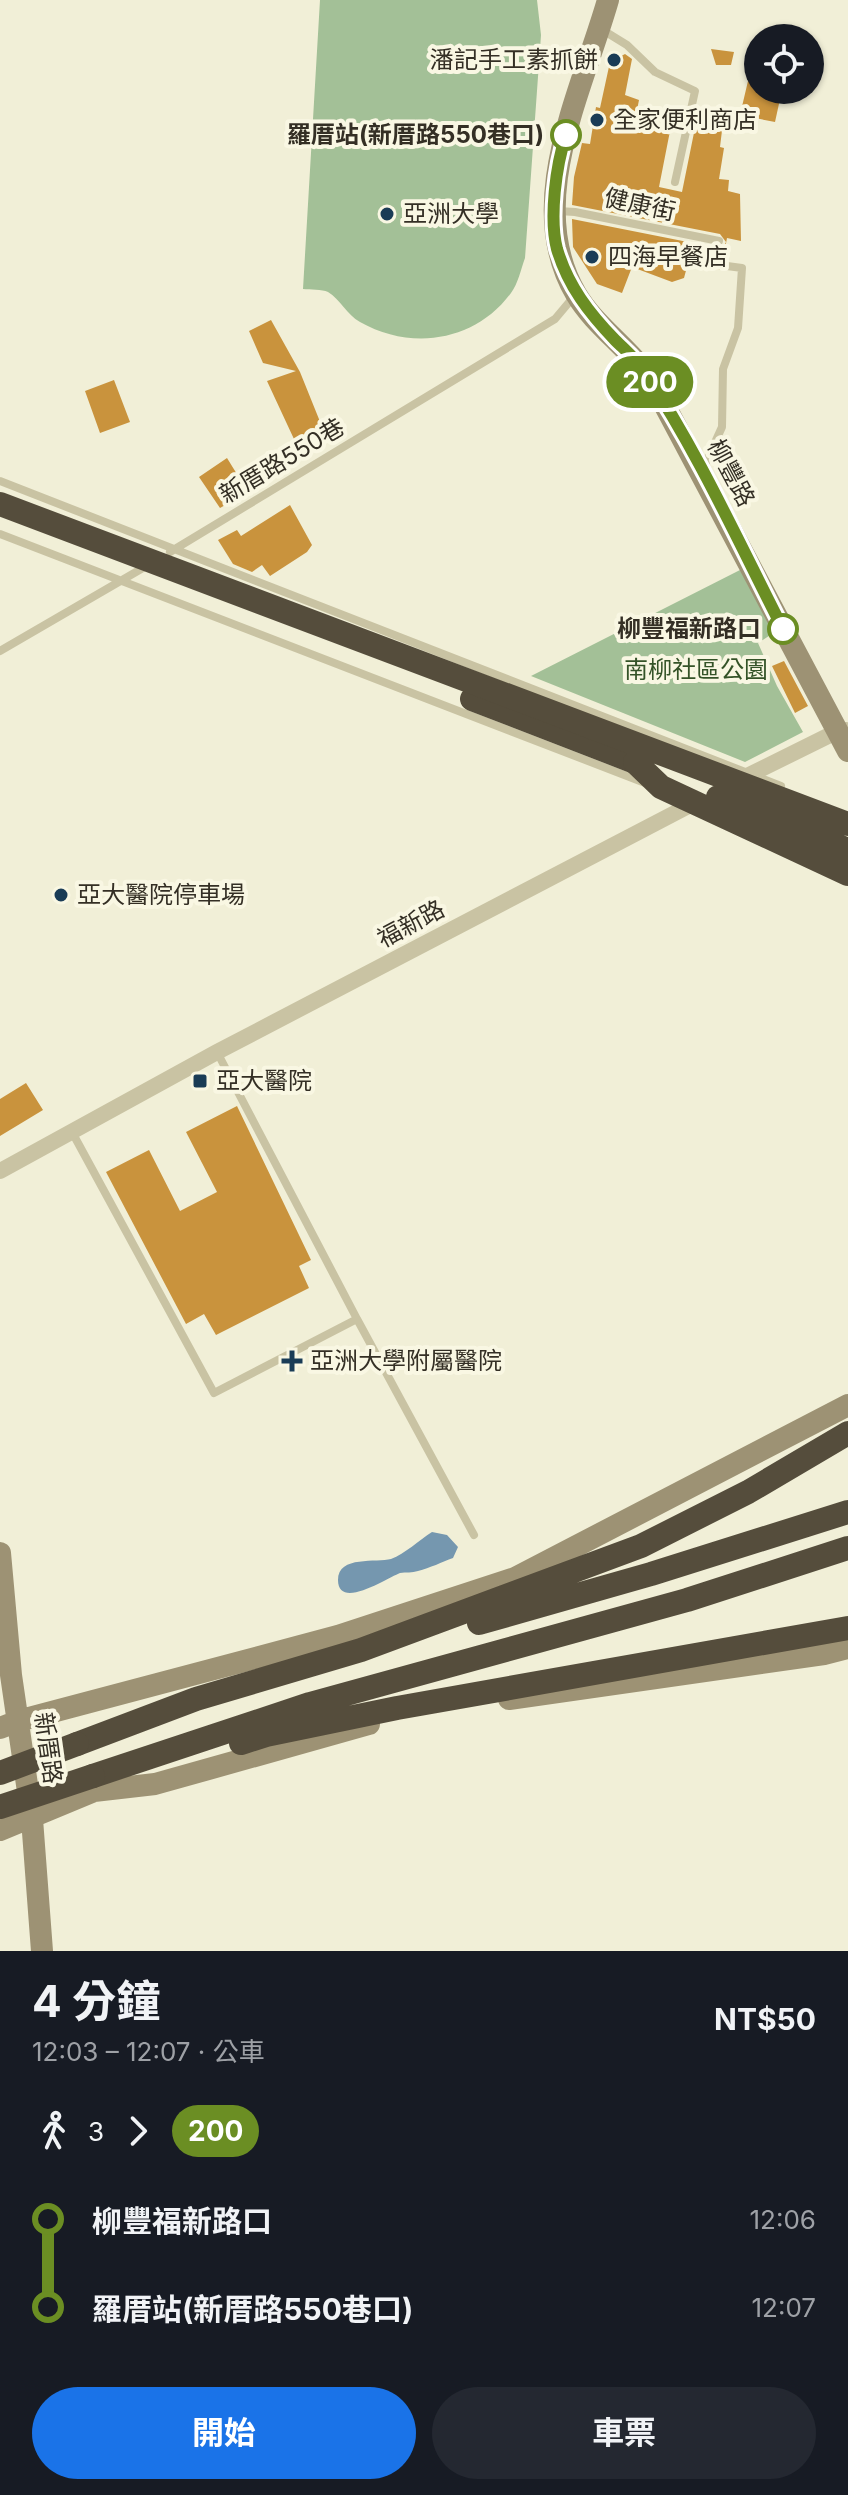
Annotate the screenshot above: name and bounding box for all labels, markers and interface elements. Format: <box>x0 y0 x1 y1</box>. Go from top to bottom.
map controls <box>744 24 824 104</box>
button: locate <box>744 24 824 104</box>
place label: 潘記手工素抓餅 <box>430 45 598 74</box>
marker: 潘記手工素抓餅 <box>605 51 623 69</box>
place label: 全家便利商店 <box>613 105 757 134</box>
marker: 全家便利商店 <box>588 111 606 129</box>
place label: 羅厝站(新厝路550巷口) <box>287 120 544 149</box>
marker: 羅厝站(新厝路550巷口) <box>551 120 581 150</box>
street label: 健康街 <box>602 183 678 226</box>
place label: 亞洲大學 <box>403 199 499 228</box>
marker: 亞洲大學 <box>378 205 396 223</box>
place label: 四海早餐店 <box>608 242 728 271</box>
marker: 四海早餐店 <box>583 248 601 266</box>
line badge: 200 <box>604 356 696 408</box>
text: 200 <box>622 365 678 399</box>
street label: 新厝路550巷 <box>214 412 349 509</box>
street label: 柳豐路 <box>702 434 761 511</box>
place label: 柳豐福新路口 <box>617 614 761 643</box>
marker: 柳豐福新路口 <box>768 614 798 644</box>
park label: 南柳社區公園 <box>624 655 768 684</box>
place label: 亞大醫院停車場 <box>77 880 245 909</box>
marker: 亞大醫院停車場 <box>52 886 70 904</box>
street label: 福新路 <box>372 894 449 953</box>
place label: 亞大醫院 <box>216 1066 312 1095</box>
marker: 亞大醫院 <box>191 1072 209 1090</box>
place label: 亞洲大學附屬醫院 <box>310 1346 502 1375</box>
marker: 亞洲大學附屬醫院 <box>281 1350 303 1372</box>
street label: 新厝路 <box>29 1710 68 1786</box>
text: 4 分鐘 <box>32 1974 160 2028</box>
text: NT$50 <box>714 2001 816 2037</box>
text: 12:03 – 12:07 · 公車 <box>32 2036 265 2067</box>
icon: walk <box>32 2109 76 2153</box>
icon: forward <box>116 2109 160 2153</box>
text: 200 <box>188 2114 243 2148</box>
text: 3 <box>88 2116 104 2147</box>
text: 柳豐福新路口 <box>92 2203 272 2239</box>
text: 12:06 <box>750 2204 816 2235</box>
text: 羅厝站(新厝路550巷口) <box>92 2291 413 2327</box>
text: 12:07 <box>751 2292 816 2323</box>
button: 開始 <box>32 2387 416 2479</box>
button: 車票 <box>432 2387 816 2479</box>

